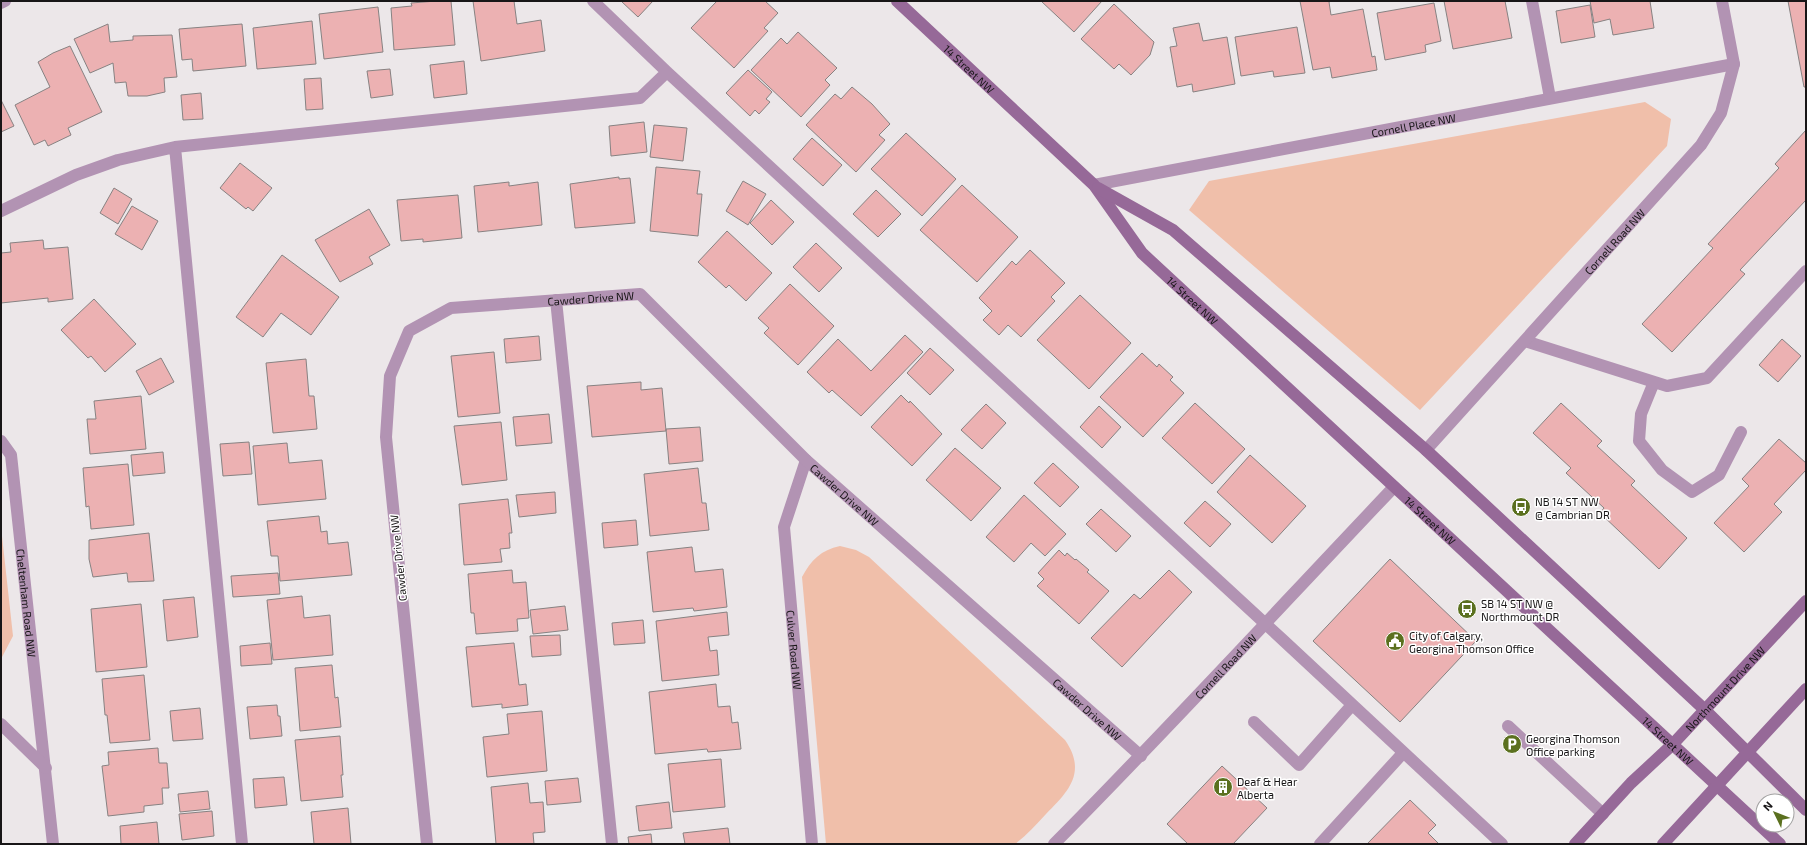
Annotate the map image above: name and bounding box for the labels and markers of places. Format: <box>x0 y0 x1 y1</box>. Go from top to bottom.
place label: NB 14 ST NW @ Cambrian DR <box>1535 495 1610 521</box>
bus stop icon: NB 14 ST NW @ Cambrian DR <box>1510 496 1532 518</box>
place label: SB 14 ST NW @ Northmount DR <box>1481 597 1559 623</box>
bus stop icon: SB 14 ST NW @ Northmount DR <box>1456 598 1478 620</box>
place label: City of Calgary, Georgina Thomson Office <box>1409 629 1534 655</box>
public building icon: City of Calgary, Georgina Thomson Office <box>1384 630 1406 652</box>
place label: Georgina Thomson Office parking <box>1526 732 1620 758</box>
parking icon: Georgina Thomson Office parking <box>1501 733 1523 755</box>
place label: Deaf & Hear Alberta <box>1237 775 1298 801</box>
building icon: Deaf & Hear Alberta <box>1212 776 1234 798</box>

